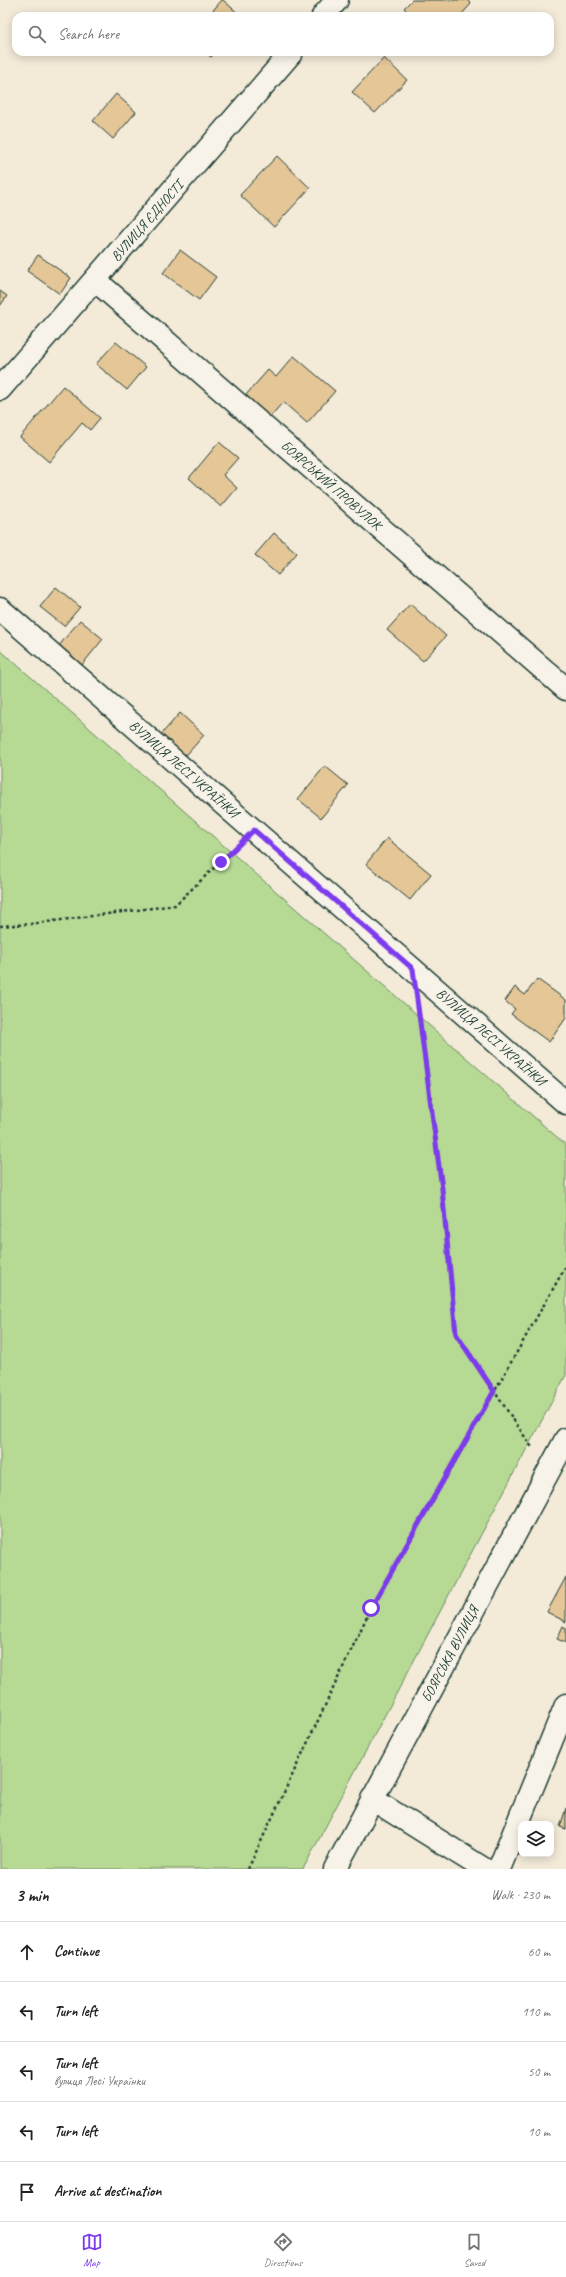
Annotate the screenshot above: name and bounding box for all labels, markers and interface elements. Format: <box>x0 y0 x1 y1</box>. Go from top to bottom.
search box <box>12 12 554 56</box>
icon: search <box>26 23 48 45</box>
text: Search here <box>58 25 119 44</box>
street label: ВУЛИЦЯ ЄДНОСТІ <box>107 175 189 265</box>
street label: БОЯРСЬКИЙ ПРОВУЛОК <box>277 437 387 535</box>
street label: ВУЛИЦЯ ЛЕСІ УКРАЇНКИ <box>126 717 244 823</box>
route end <box>212 853 230 871</box>
street label: ВУЛИЦЯ ЛЕСІ УКРАЇНКИ <box>433 985 551 1091</box>
route start <box>362 1599 380 1617</box>
street label: БОЯРСЬКА ВУЛИЦЯ <box>418 1601 484 1705</box>
map controls <box>518 1821 554 1857</box>
button: layers <box>518 1821 554 1857</box>
text: 3 min <box>16 1885 49 1906</box>
text: Walk · 230 m <box>491 1887 550 1903</box>
icon: ahead <box>16 1941 38 1963</box>
text: Continue <box>54 1942 99 1961</box>
text: 60 m <box>528 1944 550 1960</box>
icon: left <box>16 2001 38 2023</box>
text: Turn left <box>54 2002 97 2021</box>
text: 110 m <box>522 2004 550 2020</box>
text: Turn left <box>54 2054 97 2073</box>
icon: left <box>16 2061 38 2083</box>
text: 50 m <box>528 2064 550 2080</box>
text: вулиця Лесі Українки <box>54 2073 145 2089</box>
icon: left <box>16 2121 38 2143</box>
text: Turn left <box>54 2122 97 2141</box>
text: 10 m <box>528 2124 550 2140</box>
icon: arrive <box>16 2181 38 2203</box>
text: Arrive at destination <box>54 2182 161 2201</box>
tab: Map <box>81 2231 103 2269</box>
tab: Directions <box>264 2231 302 2269</box>
tab: Saved <box>463 2231 485 2269</box>

